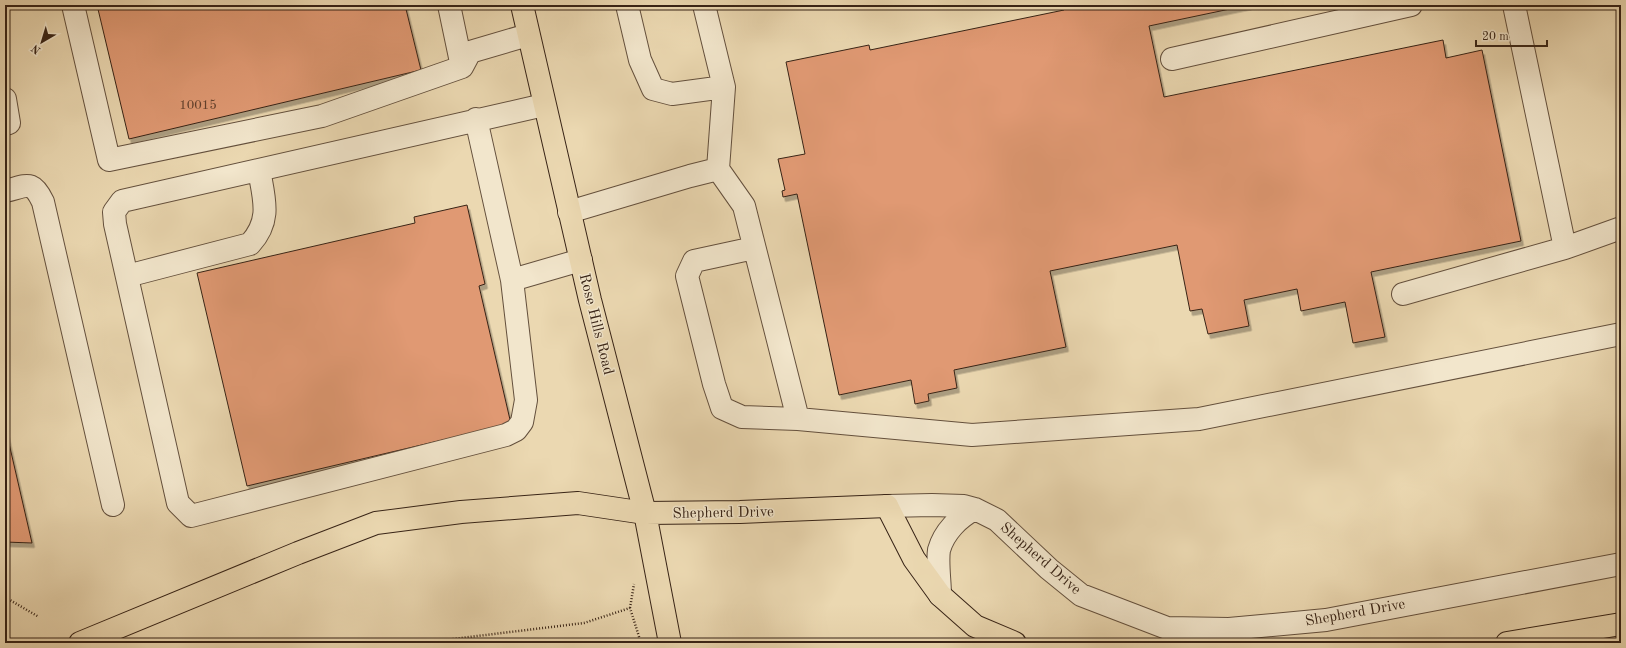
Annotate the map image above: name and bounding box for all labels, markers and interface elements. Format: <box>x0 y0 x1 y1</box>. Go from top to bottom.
north arrow <box>22 22 62 62</box>
scale bar <box>1476 22 1547 48</box>
text: 20 m <box>1482 31 1509 43</box>
text: N <box>30 41 43 56</box>
house number: 10015 <box>179 99 217 112</box>
street label: Rose Hills Road <box>576 272 615 377</box>
street label: Shepherd Drive <box>672 505 774 522</box>
street label: Shepherd Drive <box>997 520 1083 598</box>
street label: Shepherd Drive <box>1304 597 1407 630</box>

